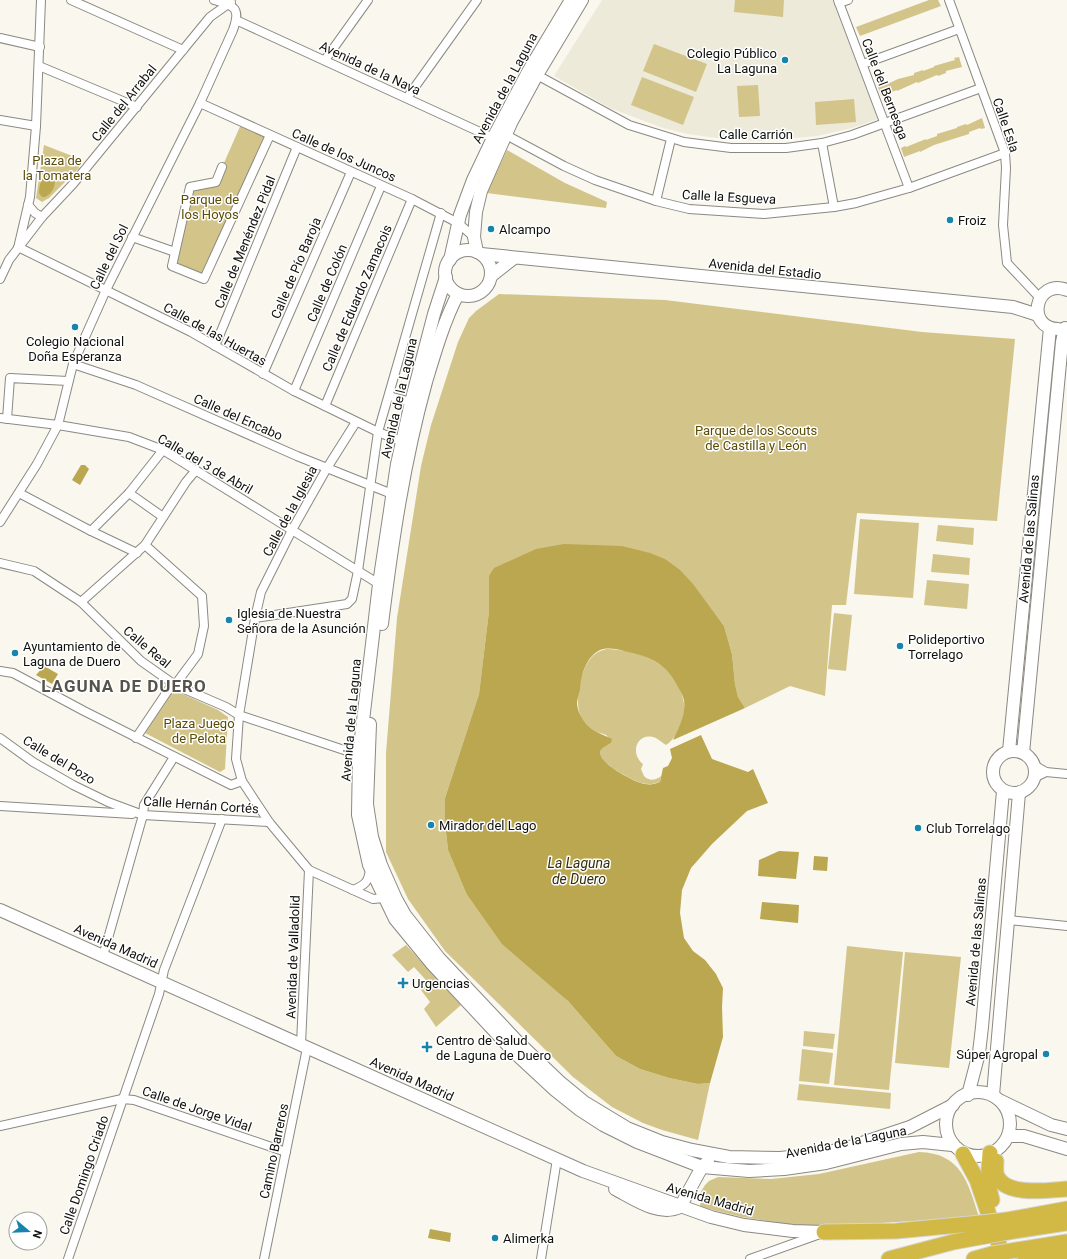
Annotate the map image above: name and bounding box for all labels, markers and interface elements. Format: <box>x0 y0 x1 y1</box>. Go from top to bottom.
street label: Avenida de la Laguna <box>470 30 540 146</box>
street label: Calle del Bernesga <box>859 36 911 142</box>
street label: Avenida de la Nava <box>317 38 423 98</box>
place label: Colegio Público La Laguna <box>687 46 777 76</box>
marker: Colegio Público La Laguna <box>780 55 790 65</box>
street label: Calle del Arrabal <box>89 62 159 144</box>
street label: Calle Esla <box>990 96 1022 154</box>
street label: Calle de los Juncos <box>290 125 399 185</box>
street label: Calle Carrión <box>719 127 793 142</box>
park label: Plaza de la Tomatera <box>23 153 91 183</box>
street label: Calle de Menéndez Pidal <box>211 173 279 311</box>
street label: Calle la Esgueva <box>682 187 776 207</box>
park label: Parque de los Hoyos <box>181 192 239 222</box>
place label: Froiz <box>958 213 987 228</box>
street label: Calle de Pío Baroja <box>268 215 324 321</box>
marker: Froiz <box>945 215 955 225</box>
street label: Calle del Sol <box>87 222 131 292</box>
street label: Calle de Eduardo Zamacois <box>319 222 395 374</box>
place label: Alcampo <box>499 222 551 237</box>
marker: Alcampo <box>486 224 496 234</box>
street label: Calle de Colón <box>304 242 350 324</box>
street label: Avenida del Estadio <box>708 256 822 282</box>
street label: Calle de las Huertas <box>161 299 269 369</box>
marker: Colegio Nacional Doña Esperanza <box>70 322 80 332</box>
place label: Colegio Nacional Doña Esperanza <box>26 334 124 364</box>
street label: Avenida de la Laguna <box>378 336 420 460</box>
street label: Calle del Encabo <box>191 391 285 443</box>
park label: Parque de los Scouts de Castilla y León <box>695 423 817 453</box>
street label: Calle del 3 de Abril <box>155 431 255 497</box>
street label: Calle de la Iglesia <box>260 463 320 559</box>
street label: Avenida de las Salinas <box>1016 474 1042 604</box>
place label: Iglesia de Nuestra Señora de la Asunción <box>237 606 366 636</box>
marker: Iglesia de Nuestra Señora de la Asunción <box>224 615 234 625</box>
street label: Calle Real <box>120 623 174 671</box>
place label: Polideportivo Torrelago <box>908 632 985 662</box>
place label: Ayuntamiento de Laguna de Duero <box>23 639 121 669</box>
marker: Polideportivo Torrelago <box>895 641 905 651</box>
marker: Ayuntamiento de Laguna de Duero <box>10 648 20 658</box>
street label: Avenida de la Laguna <box>338 658 364 782</box>
district label: LAGUNA DE DUERO <box>41 676 207 696</box>
park label: Plaza Juego de Pelota <box>163 716 235 746</box>
street label: Calle del Pozo <box>20 733 98 787</box>
street label: Calle Hernán Cortés <box>143 793 259 817</box>
place label: Mirador del Lago <box>439 818 537 833</box>
marker: Mirador del Lago <box>426 820 436 830</box>
place label: Club Torrelago <box>926 821 1010 836</box>
marker: Club Torrelago <box>913 823 923 833</box>
water label: La Laguna de Duero <box>548 855 610 887</box>
street label: Avenida de las Salinas <box>963 877 989 1007</box>
street label: Avenida de Valladolid <box>283 895 303 1019</box>
street label: Avenida Madrid <box>72 921 160 971</box>
place label: Urgencias <box>412 976 470 991</box>
marker: Urgencias <box>397 977 409 989</box>
place label: Centro de Salud de Laguna de Duero <box>436 1033 551 1063</box>
marker: Centro de Salud de Laguna de Duero <box>421 1041 433 1053</box>
place label: Súper Agropal <box>956 1047 1038 1062</box>
marker: Súper Agropal <box>1041 1049 1051 1059</box>
street label: Avenida Madrid <box>368 1054 456 1104</box>
street label: Calle de Jorge Vidal <box>140 1083 254 1135</box>
street label: Camino Barreros <box>257 1102 291 1200</box>
street label: Calle Domingo Criado <box>56 1113 112 1237</box>
street label: Avenida de la Laguna <box>784 1123 908 1161</box>
street label: Avenida Madrid <box>665 1179 755 1219</box>
north arrow <box>8 1211 48 1251</box>
text: N <box>29 1228 44 1240</box>
place label: Alimerka <box>503 1231 554 1246</box>
marker: Alimerka <box>490 1233 500 1243</box>

